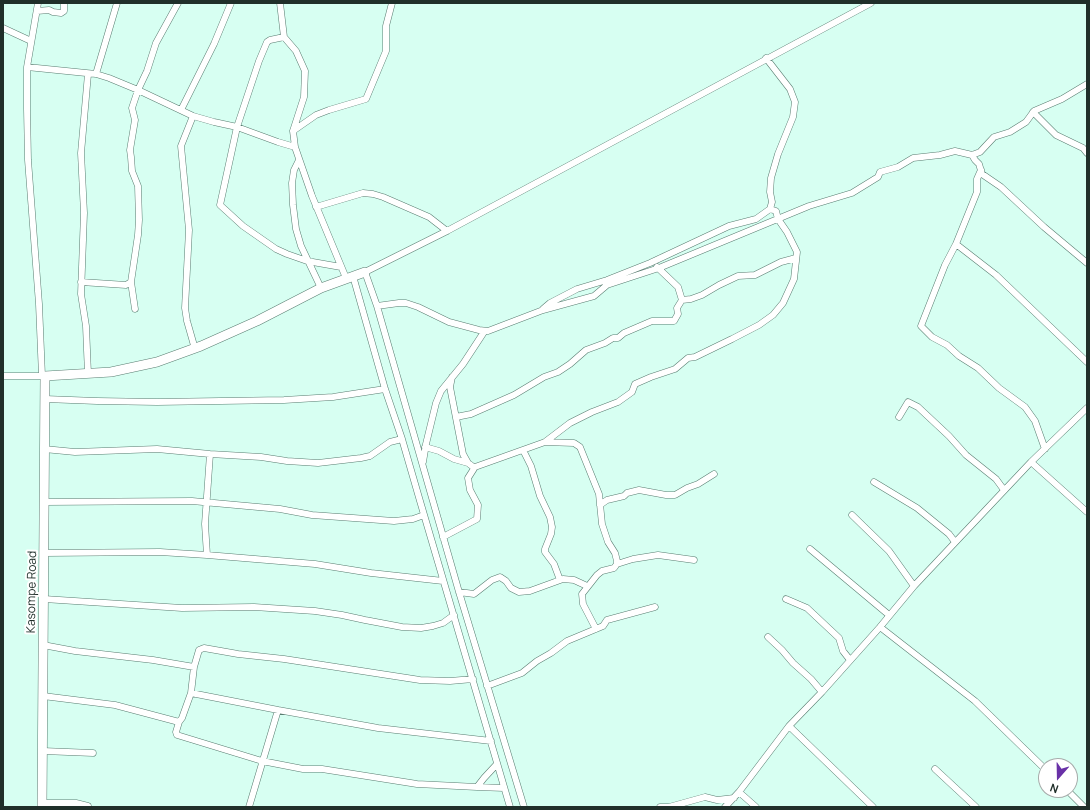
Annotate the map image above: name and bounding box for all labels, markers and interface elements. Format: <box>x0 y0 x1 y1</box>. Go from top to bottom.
street label: Kasompe Road <box>24 551 40 633</box>
north arrow <box>1038 758 1078 798</box>
text: N <box>1048 780 1060 797</box>

